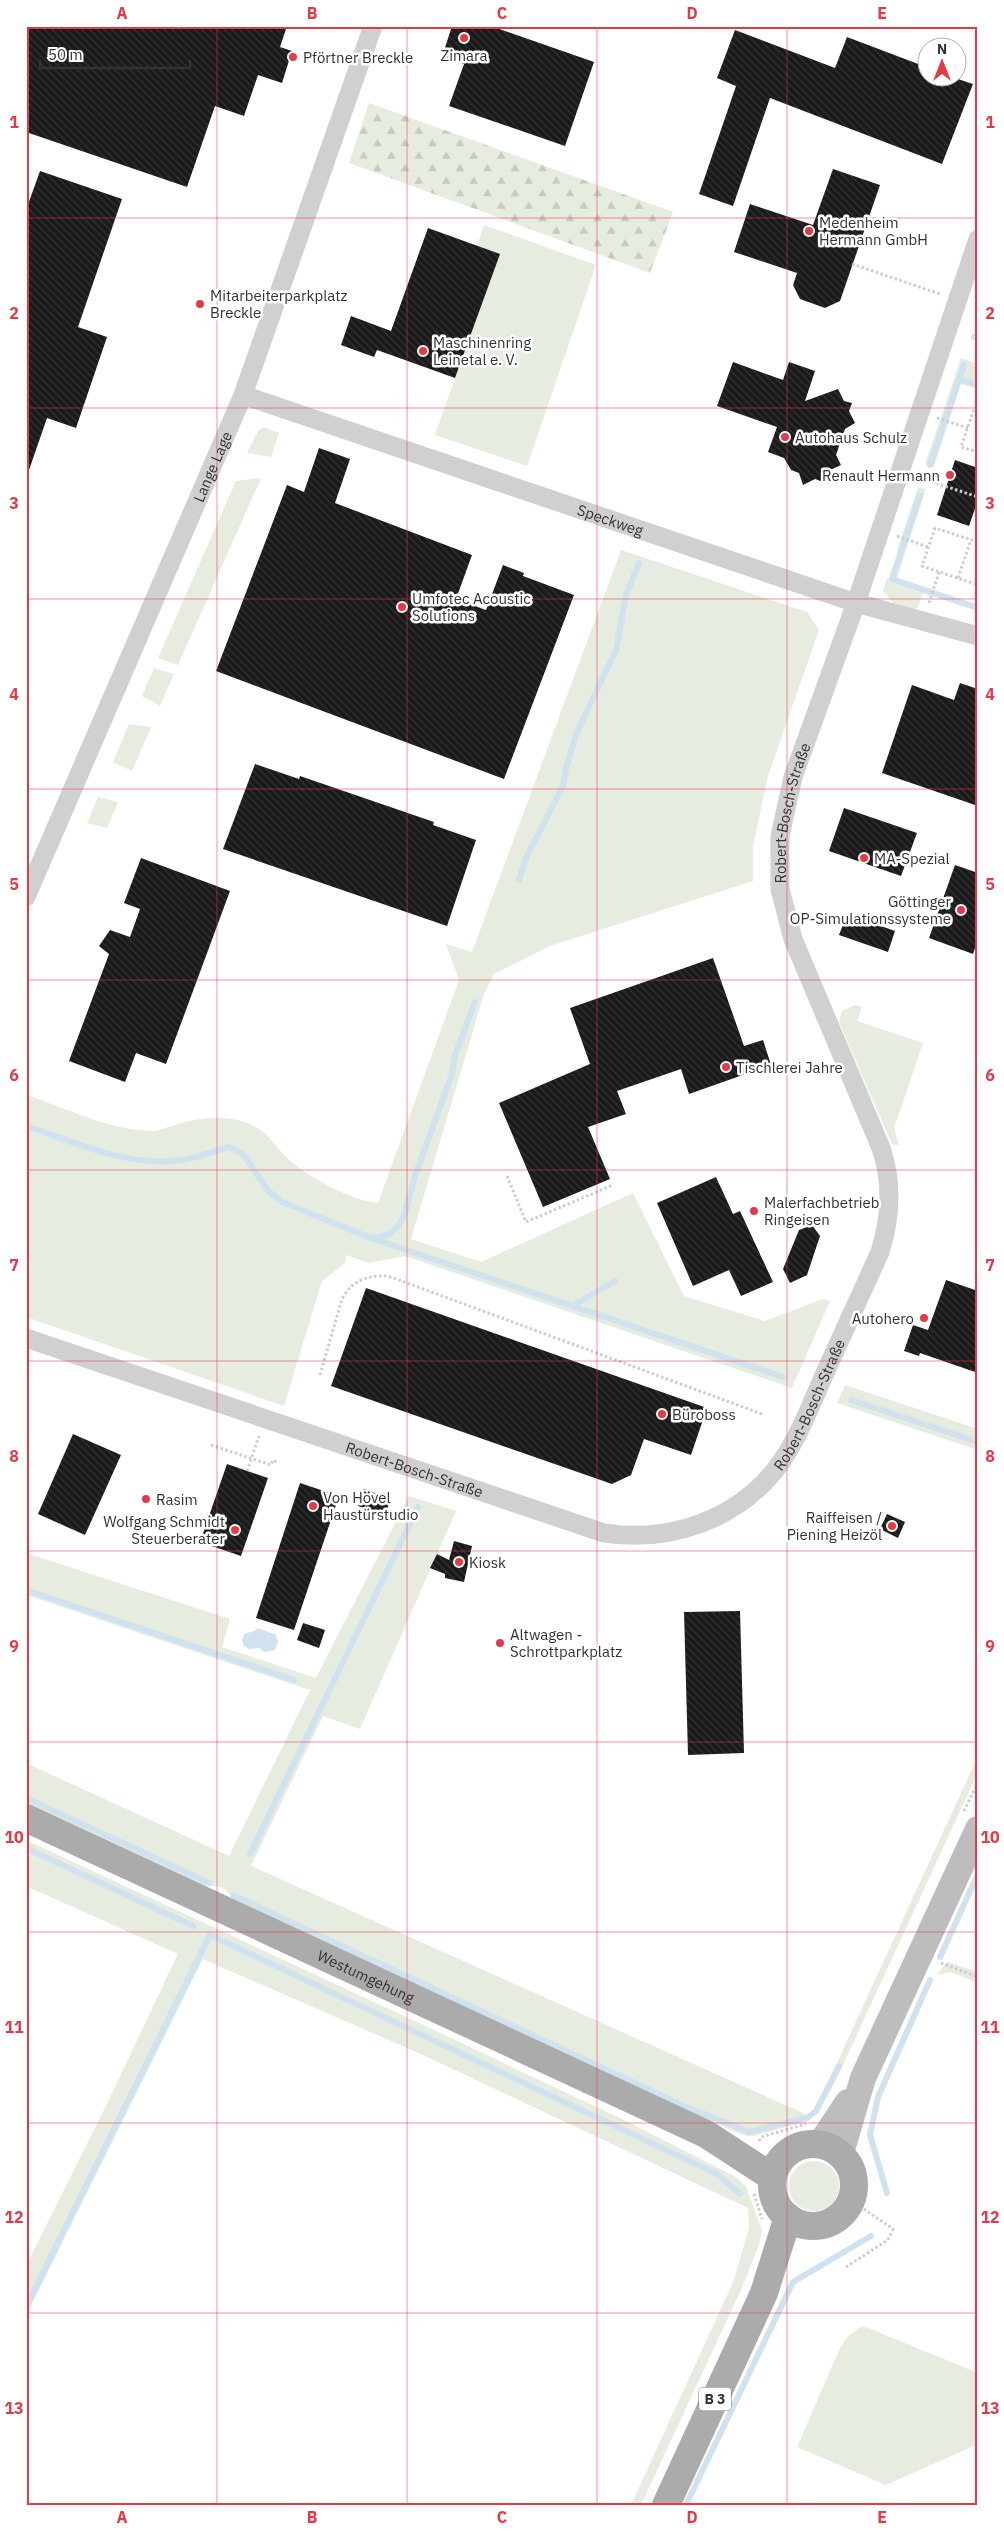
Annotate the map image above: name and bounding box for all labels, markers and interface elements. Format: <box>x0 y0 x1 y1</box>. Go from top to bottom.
text: A <box>117 3 128 23</box>
text: B <box>307 3 318 23</box>
text: C <box>497 3 507 23</box>
text: D <box>686 3 698 23</box>
text: E <box>877 3 887 23</box>
marker: Zimara <box>458 32 470 44</box>
scale bar <box>40 38 190 70</box>
north arrow <box>916 38 966 88</box>
text: N <box>937 40 947 58</box>
text: 50 m <box>48 45 83 64</box>
place label: Zimara <box>440 46 488 65</box>
place label: Pförtner Breckle <box>303 48 413 67</box>
marker: Pförtner Breckle <box>287 51 299 63</box>
text: 1 <box>9 112 19 132</box>
text: 1 <box>985 112 995 132</box>
place label: Medenheim Hermann GmbH <box>819 213 928 249</box>
marker: Medenheim Hermann GmbH <box>803 225 815 237</box>
place label: Mitarbeiterparkplatz Breckle <box>210 286 348 322</box>
marker: Mitarbeiterparkplatz Breckle <box>194 298 206 310</box>
text: 2 <box>9 303 19 323</box>
text: 2 <box>985 303 995 323</box>
place label: Maschinenring Leinetal e. V. <box>433 333 531 369</box>
marker: Maschinenring Leinetal e. V. <box>417 345 429 357</box>
street label: Lange Lage <box>188 428 236 505</box>
place label: Autohaus Schulz <box>795 428 907 447</box>
marker: Autohaus Schulz <box>779 431 791 443</box>
place label: Renault Hermann <box>822 466 940 485</box>
marker: Renault Hermann <box>944 469 956 481</box>
text: 3 <box>9 493 19 513</box>
text: 3 <box>985 493 995 513</box>
street label: Speckweg <box>575 500 646 540</box>
place label: Umfotec Acoustic Solutions <box>412 589 531 625</box>
marker: Umfotec Acoustic Solutions <box>396 601 408 613</box>
text: 4 <box>9 684 19 704</box>
text: 4 <box>985 684 995 704</box>
street label: Robert-Bosch-Straße <box>770 740 814 883</box>
place label: MA-Spezial <box>874 849 950 868</box>
marker: MA-Spezial <box>858 852 870 864</box>
text: 5 <box>9 874 19 894</box>
text: 5 <box>985 874 995 894</box>
place label: Göttinger OP-Simulationssysteme <box>790 892 951 928</box>
marker: Göttinger OP-Simulationssysteme <box>955 904 967 916</box>
place label: Tischlerei Jahre <box>736 1058 843 1077</box>
marker: Tischlerei Jahre <box>720 1061 732 1073</box>
text: 6 <box>9 1065 19 1085</box>
text: 6 <box>985 1065 995 1085</box>
place label: Malerfachbetrieb Ringeisen <box>764 1193 879 1229</box>
marker: Malerfachbetrieb Ringeisen <box>748 1205 760 1217</box>
text: 7 <box>9 1255 19 1275</box>
text: 7 <box>985 1255 995 1275</box>
place label: Autohero <box>852 1309 914 1328</box>
marker: Autohero <box>918 1312 930 1324</box>
street label: Robert-Bosch-Straße <box>769 1336 849 1474</box>
place label: Büroboss <box>672 1405 736 1424</box>
marker: Büroboss <box>656 1408 668 1420</box>
street label: Robert-Bosch-Straße <box>343 1437 486 1501</box>
text: 8 <box>9 1446 19 1466</box>
text: 8 <box>985 1446 995 1466</box>
place label: Von Hövel Haustürstudio <box>323 1488 418 1524</box>
place label: Rasim <box>156 1490 198 1509</box>
marker: Rasim <box>140 1493 152 1505</box>
marker: Von Hövel Haustürstudio <box>307 1500 319 1512</box>
place label: Raiffeisen / Piening Heizöl <box>787 1508 882 1544</box>
place label: Wolfgang Schmidt Steuerberater <box>103 1512 225 1548</box>
marker: Raiffeisen / Piening Heizöl <box>886 1520 898 1532</box>
marker: Wolfgang Schmidt Steuerberater <box>229 1524 241 1536</box>
place label: Kiosk <box>469 1553 506 1572</box>
marker: Kiosk <box>453 1556 465 1568</box>
place label: Altwagen - Schrottparkplatz <box>510 1625 622 1661</box>
text: 9 <box>9 1636 19 1656</box>
text: 9 <box>985 1636 995 1656</box>
marker: Altwagen - Schrottparkplatz <box>494 1637 506 1649</box>
text: 10 <box>4 1827 24 1847</box>
text: 10 <box>980 1827 1000 1847</box>
street label: Westumgehung <box>314 1945 418 2007</box>
text: 11 <box>4 2017 24 2037</box>
text: 11 <box>980 2017 1000 2037</box>
text: 12 <box>4 2207 24 2227</box>
text: 12 <box>980 2207 1000 2227</box>
road number: B 3 <box>699 2388 731 2410</box>
text: 13 <box>4 2398 24 2418</box>
text: 13 <box>980 2398 1000 2418</box>
text: A <box>117 2507 128 2527</box>
text: B <box>307 2507 318 2527</box>
text: C <box>497 2507 507 2527</box>
text: D <box>686 2507 698 2527</box>
text: E <box>877 2507 887 2527</box>

